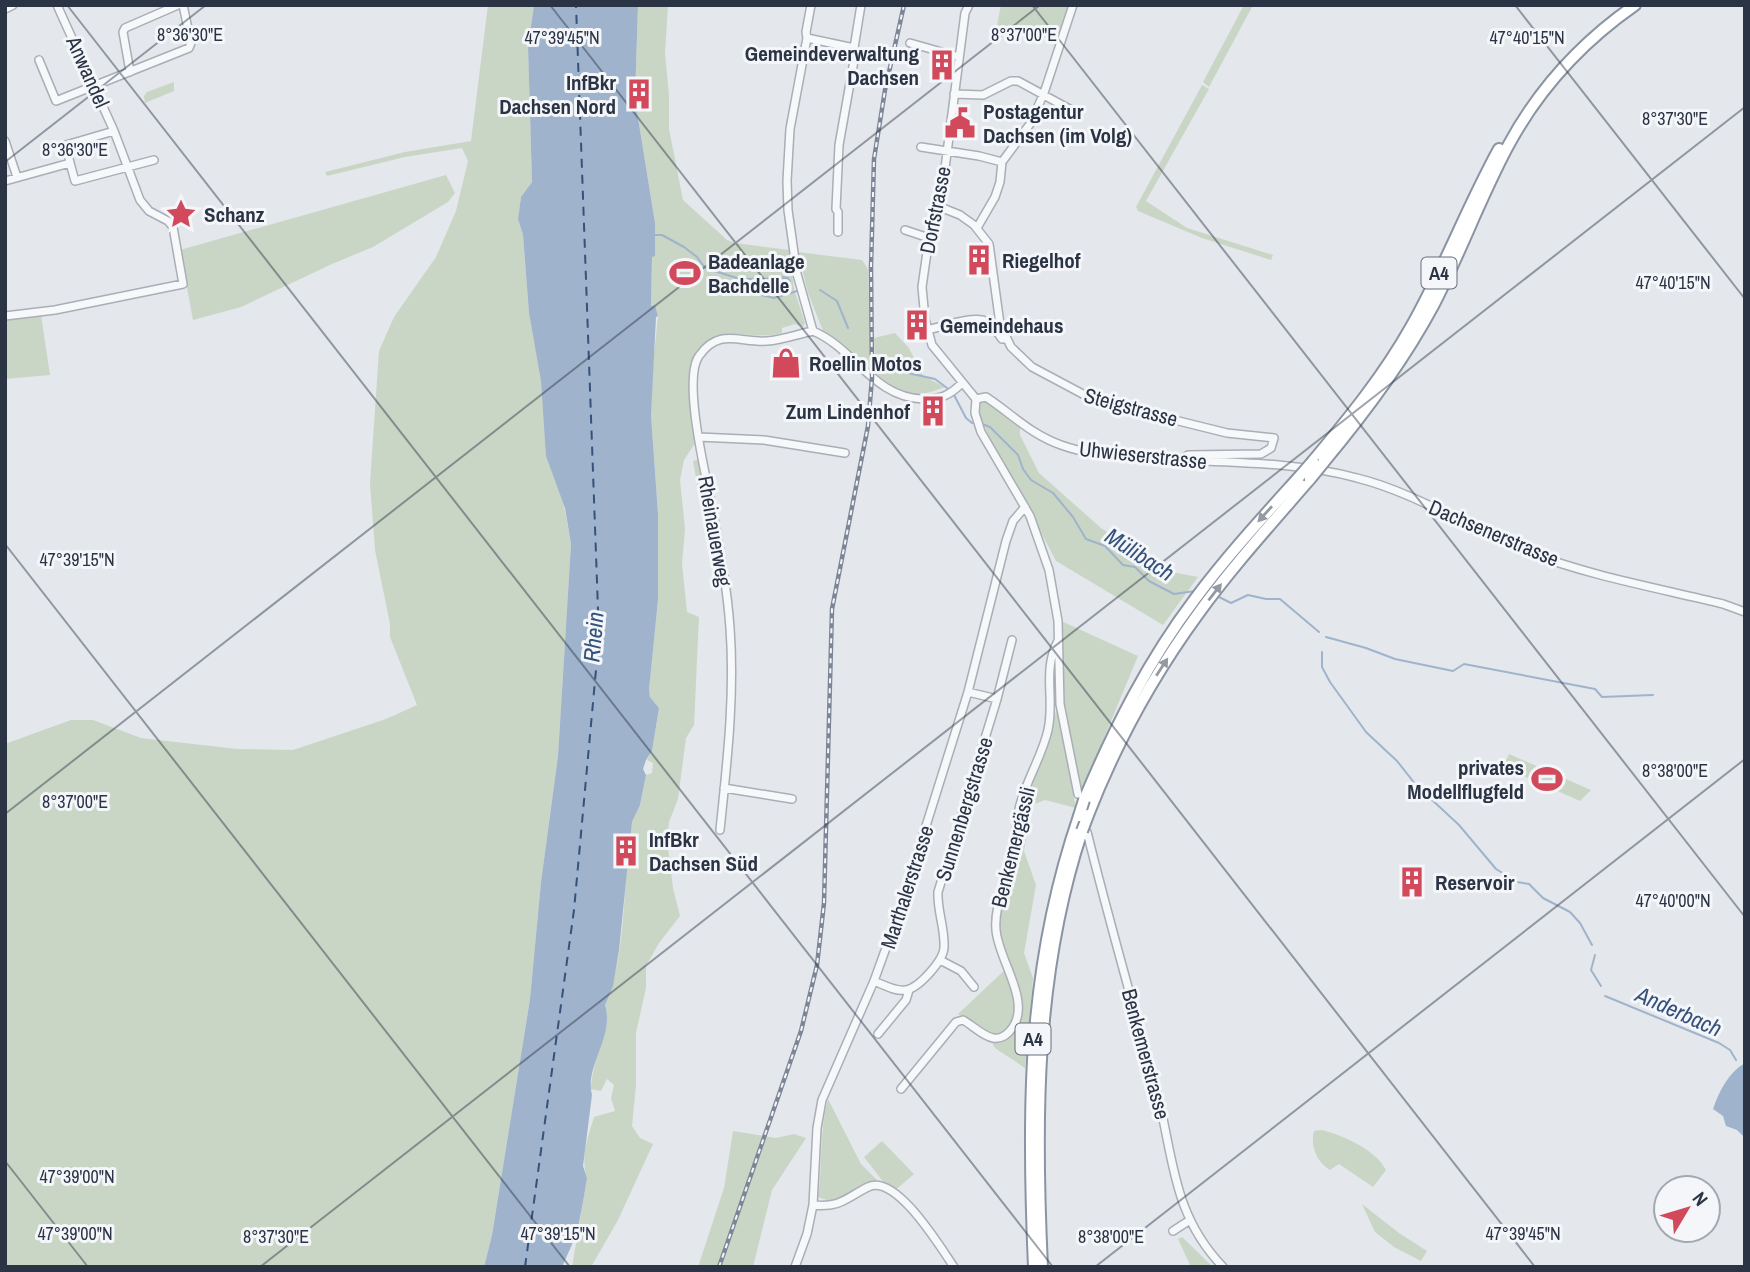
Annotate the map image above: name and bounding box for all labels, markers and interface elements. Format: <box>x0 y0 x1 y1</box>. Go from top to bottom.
text: 8°36'30"E <box>157 22 223 47</box>
text: 8°37'00"E <box>991 22 1057 47</box>
text: 47°39'45"N <box>524 25 600 50</box>
text: 47°40'15"N <box>1489 25 1565 50</box>
street label: Anwandel <box>59 31 117 112</box>
place label: Gemeindeverwaltung Dachsen <box>745 39 919 92</box>
building icon: Gemeindeverwaltung Dachsen <box>925 48 959 82</box>
place label: InfBkr Dachsen Nord <box>499 68 616 121</box>
building icon: InfBkr Dachsen Nord <box>622 77 656 111</box>
place label: Postagentur Dachsen (im Volg) <box>983 97 1132 150</box>
public building icon: Postagentur Dachsen (im Volg) <box>943 106 977 140</box>
text: 8°37'30"E <box>1642 106 1708 131</box>
text: 8°36'30"E <box>42 137 108 162</box>
street label: Dorfstrasse <box>912 164 958 256</box>
place icon: Schanz <box>164 197 198 231</box>
place label: Schanz <box>204 200 265 229</box>
building icon: Riegelhof <box>962 243 996 277</box>
place label: Riegelhof <box>1002 246 1081 275</box>
place label: Badeanlage Bachdelle <box>708 247 805 300</box>
sports icon: Badeanlage Bachdelle <box>668 256 702 290</box>
road number: A4 <box>1422 258 1456 288</box>
text: 47°40'15"N <box>1635 270 1711 295</box>
building icon: Gemeindehaus <box>900 308 934 342</box>
place label: Gemeindehaus <box>940 311 1063 340</box>
shop icon: Roellin Motos <box>769 346 803 380</box>
place label: Roellin Motos <box>809 349 922 378</box>
street label: Steigstrasse <box>1081 381 1181 433</box>
building icon: Zum Lindenhof <box>916 394 950 428</box>
place label: Zum Lindenhof <box>786 397 910 426</box>
street label: Uhwieserstrasse <box>1078 434 1208 476</box>
street label: Rheinauerweg <box>691 473 739 589</box>
street label: Dachsenerstrasse <box>1424 493 1564 573</box>
one-way arrow <box>1258 506 1273 523</box>
water label: Mülibach <box>1099 520 1181 588</box>
text: 47°39'15"N <box>39 547 115 572</box>
one-way arrow <box>1207 583 1221 601</box>
water label: Rhein <box>575 611 611 663</box>
one-way arrow <box>1156 657 1169 676</box>
street label: Sunnenbergstrasse <box>928 733 1000 885</box>
place label: privates Modellflugfeld <box>1407 753 1524 806</box>
text: 8°38'00"E <box>1642 758 1708 783</box>
sports icon: privates Modellflugfeld <box>1530 762 1564 796</box>
street label: Benkemergässli <box>984 784 1042 910</box>
text: 8°37'00"E <box>42 789 108 814</box>
street label: Marthalerstrasse <box>873 822 941 952</box>
place label: InfBkr Dachsen Süd <box>649 825 758 878</box>
building icon: InfBkr Dachsen Süd <box>609 834 643 868</box>
building icon: Reservoir <box>1395 865 1429 899</box>
place label: Reservoir <box>1435 868 1515 897</box>
text: 47°40'00"N <box>1635 888 1711 913</box>
water label: Anderbach <box>1630 978 1727 1044</box>
street label: Benkemerstrasse <box>1115 986 1177 1122</box>
road number: A4 <box>1016 1023 1050 1054</box>
text: 47°39'00"N <box>39 1164 115 1189</box>
north arrow <box>1652 1174 1722 1244</box>
text: N <box>1687 1186 1714 1211</box>
text: 47°39'00"N <box>37 1221 113 1246</box>
text: 47°39'15"N <box>520 1221 596 1246</box>
text: 47°39'45"N <box>1485 1221 1561 1246</box>
text: 8°37'30"E <box>243 1224 309 1249</box>
text: 8°38'00"E <box>1078 1224 1144 1249</box>

